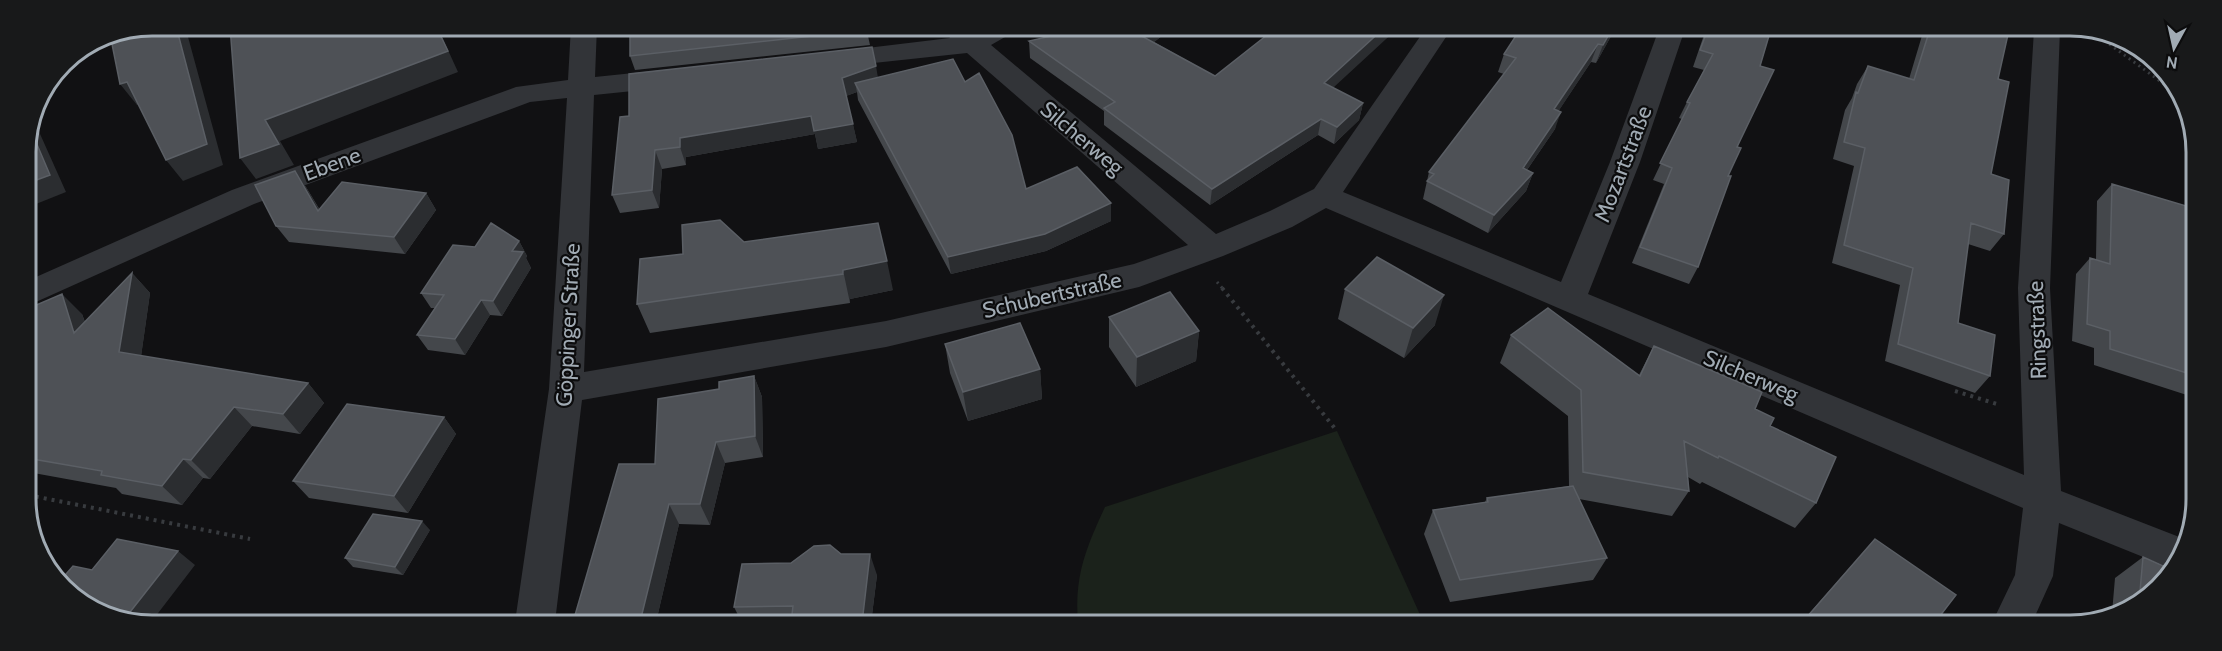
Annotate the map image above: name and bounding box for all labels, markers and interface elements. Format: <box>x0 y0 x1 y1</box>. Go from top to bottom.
north arrow <box>2144 18 2204 78</box>
text: N <box>2165 52 2179 73</box>
street label: Silcherweg <box>1035 95 1130 181</box>
street label: Mozartstraße <box>1588 102 1658 226</box>
street label: Ebene <box>300 141 364 187</box>
street label: Göppinger Straße <box>550 243 586 407</box>
street label: Schubertstraße <box>980 266 1124 324</box>
street label: Ringstraße <box>2022 280 2052 380</box>
street label: Silcherweg <box>1699 344 1804 408</box>

